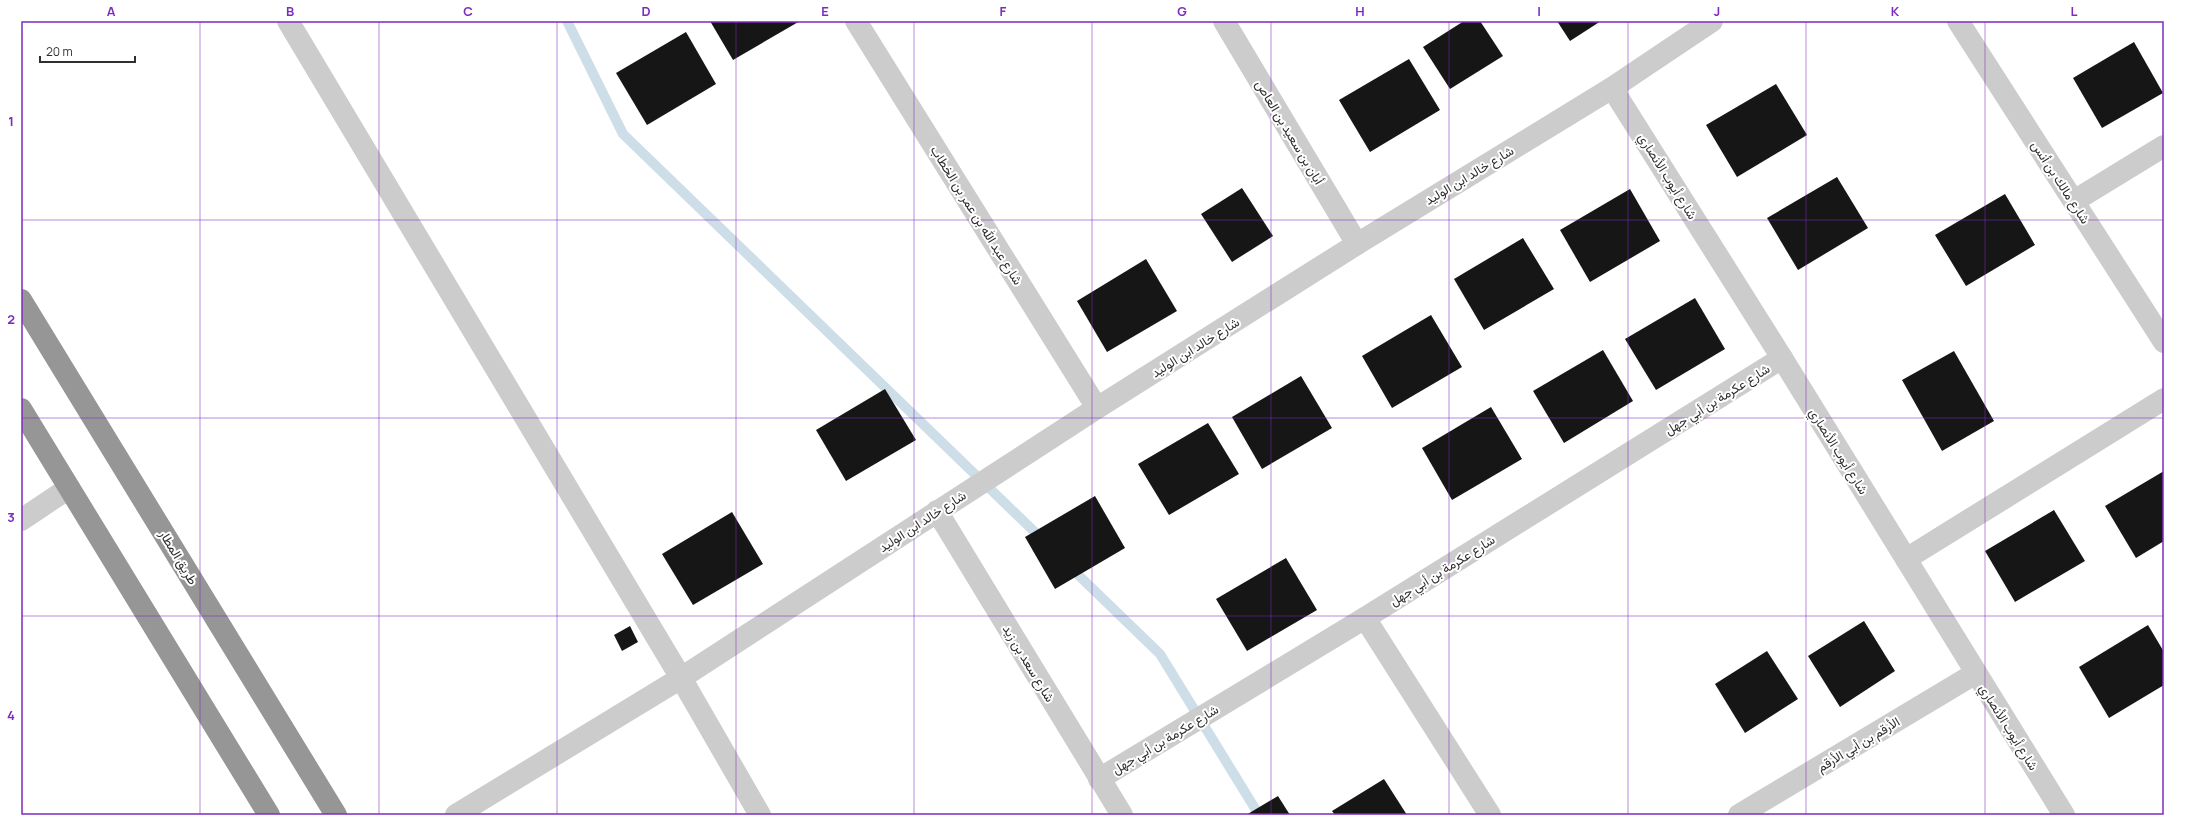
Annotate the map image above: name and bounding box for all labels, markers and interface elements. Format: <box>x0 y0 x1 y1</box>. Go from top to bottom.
text: A <box>107 2 116 20</box>
text: B <box>286 2 294 20</box>
text: C <box>463 2 473 20</box>
text: D <box>641 2 651 20</box>
text: E <box>821 2 829 20</box>
text: F <box>1000 2 1007 20</box>
text: G <box>1177 2 1187 20</box>
text: H <box>1355 2 1365 20</box>
text: I <box>1537 2 1541 20</box>
text: J <box>1714 2 1720 20</box>
text: K <box>1891 2 1900 20</box>
text: L <box>2071 2 2078 20</box>
scale bar <box>40 38 135 64</box>
text: 20 m <box>46 43 73 60</box>
street label: أبان بن سعيد بن العاص <box>1252 76 1328 188</box>
text: 1 <box>8 112 14 130</box>
street label: شارع أيوب الأنصاري <box>1633 129 1702 224</box>
street label: شارع مالك بن أنس <box>2027 137 2095 228</box>
street label: شارع خالد ابن الوليد <box>1421 141 1517 210</box>
street label: شارع عبد الله بن عمر بن الخطاب <box>926 142 1027 289</box>
text: 2 <box>7 310 15 328</box>
street label: شارع خالد ابن الوليد <box>1147 313 1243 382</box>
street label: شارع عكرمة بن أبي جهل <box>1661 359 1774 440</box>
street label: شارع أيوب الأنصاري <box>1804 404 1873 499</box>
street label: شارع خالد ابن الوليد <box>875 486 970 557</box>
text: 3 <box>7 508 15 526</box>
street label: طريق المطار <box>155 525 202 588</box>
street label: شارع عكرمة بن أبي جهل <box>1386 530 1499 611</box>
street label: شارع سعد بن زيد <box>998 621 1059 706</box>
street label: شارع أيوب الأنصاري <box>1974 680 2043 775</box>
street label: شارع عكرمة بن أبي جهل <box>1108 700 1223 780</box>
text: 4 <box>7 706 15 724</box>
street label: الأرقم بن أبي الأرقم <box>1813 712 1904 778</box>

